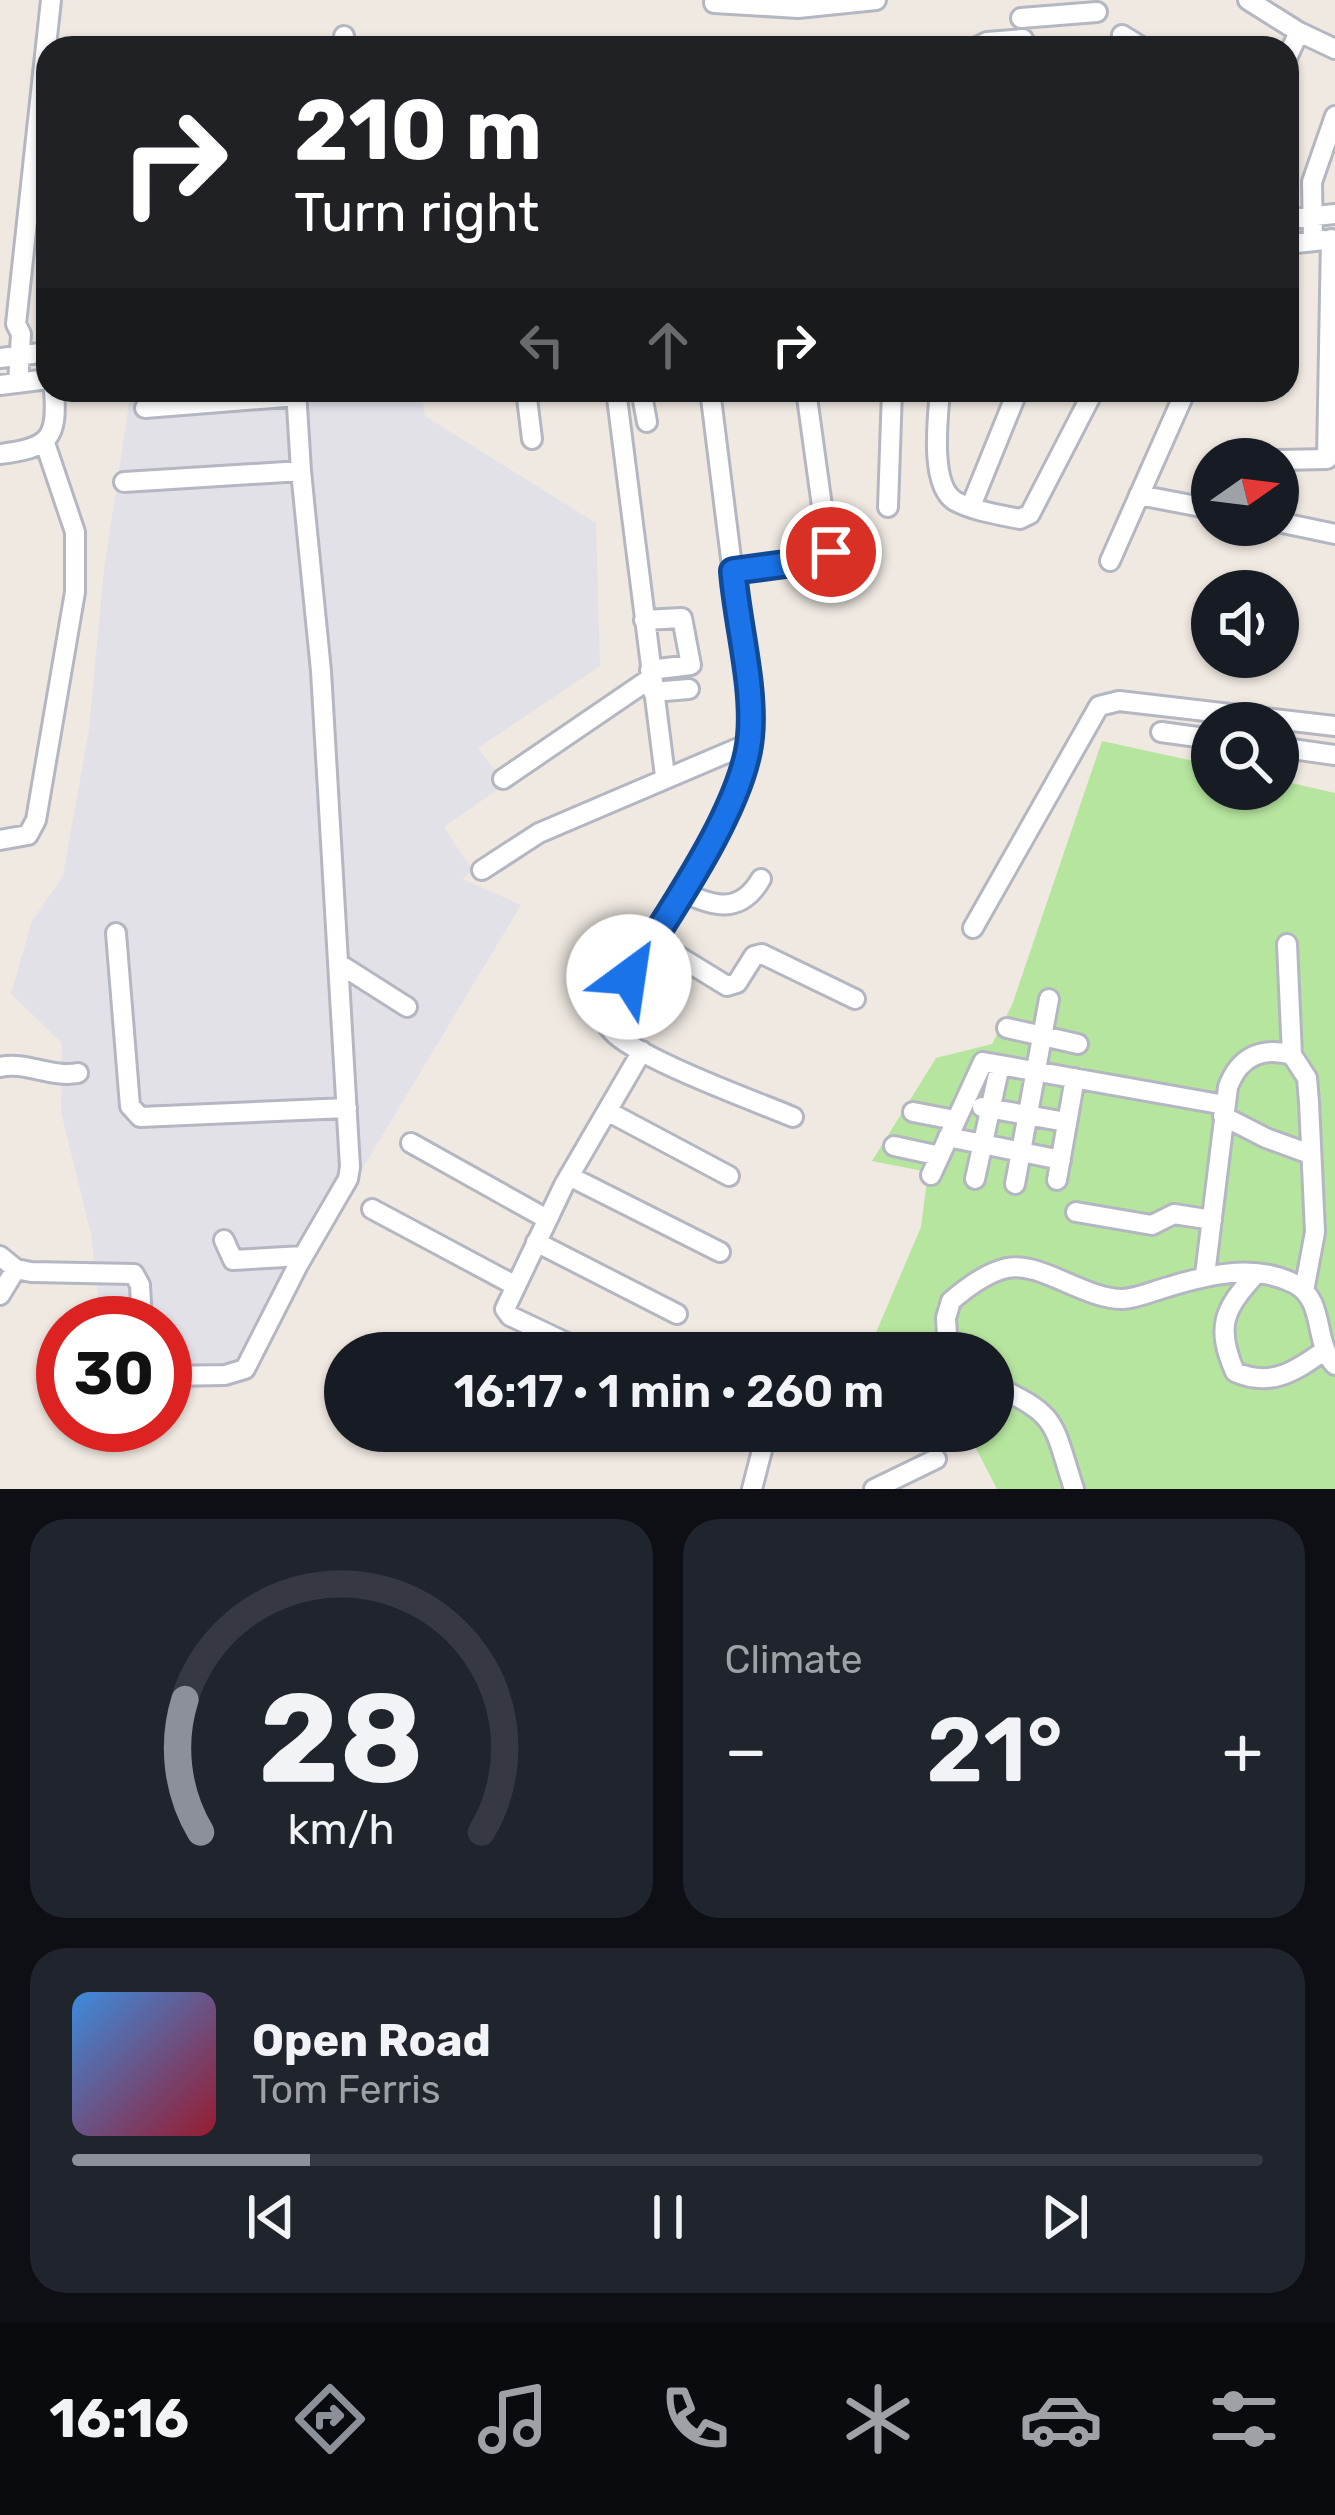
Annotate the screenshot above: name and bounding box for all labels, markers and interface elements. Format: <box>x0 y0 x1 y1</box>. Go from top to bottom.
text: 210 m <box>294 80 542 180</box>
icon: right <box>96 84 252 240</box>
text: Turn right <box>294 181 539 245</box>
icon: left <box>509 312 575 378</box>
icon: ahead <box>635 312 701 378</box>
icon: right <box>761 312 827 378</box>
north arrow <box>1191 438 1299 546</box>
map controls <box>1191 438 1299 810</box>
pin <box>780 501 882 603</box>
icon: arrive <box>798 519 864 585</box>
button: sound <box>1191 570 1299 678</box>
button: search <box>1191 702 1299 810</box>
position arrow <box>566 914 692 1040</box>
speed limit sign: 30 <box>36 1296 192 1452</box>
text: 16:17 · 1 min · 260 m <box>454 1365 884 1418</box>
text: Climate <box>725 1637 863 1683</box>
text: 28 <box>258 1664 424 1812</box>
text: 21° <box>926 1697 1063 1804</box>
text: − <box>725 1711 767 1790</box>
text: + <box>1222 1711 1263 1790</box>
text: km/h <box>288 1803 395 1854</box>
text: Open Road <box>252 2014 491 2067</box>
text: Tom Ferris <box>252 2067 441 2113</box>
icon: previous <box>238 2184 304 2250</box>
icon: pause <box>635 2184 701 2250</box>
icon: next <box>1032 2184 1098 2250</box>
icon: directions <box>288 2377 372 2461</box>
icon: music <box>471 2377 555 2461</box>
icon: phone <box>653 2377 737 2461</box>
icon: climate <box>836 2377 920 2461</box>
icon: car <box>1019 2377 1103 2461</box>
icon: filters <box>1202 2377 1286 2461</box>
text: 16:16 <box>49 2387 189 2451</box>

